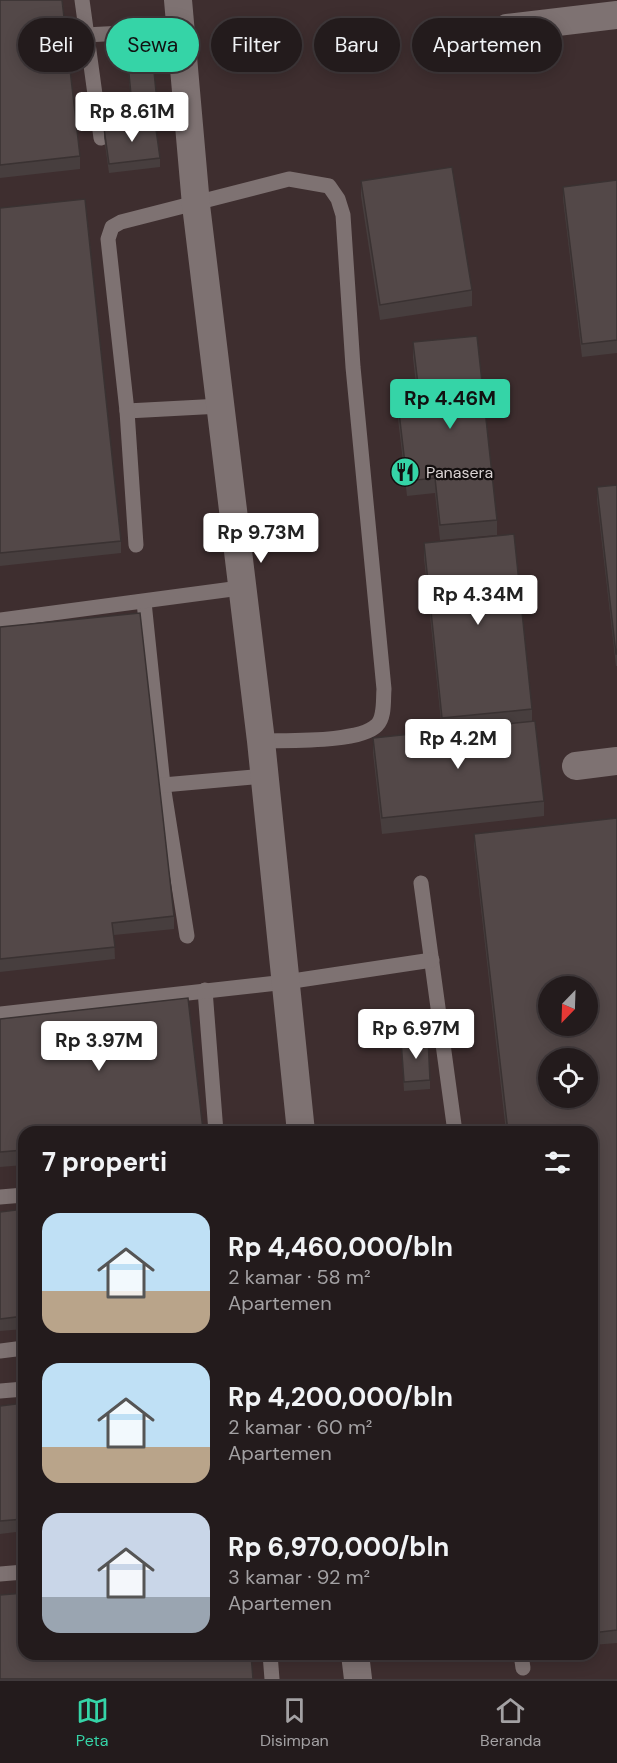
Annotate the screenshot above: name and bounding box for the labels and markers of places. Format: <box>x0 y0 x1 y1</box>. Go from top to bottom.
pin: Rp 8.61M <box>70 92 194 143</box>
pin: Rp 4.46M <box>388 379 512 430</box>
restaurant icon: Panasera <box>389 456 421 488</box>
place label: Panasera <box>426 462 493 483</box>
pin: Rp 9.73M <box>199 513 323 564</box>
pin: Rp 4.34M <box>416 575 540 626</box>
pin: Rp 4.2M <box>403 719 513 770</box>
pin: Rp 6.97M <box>354 1009 478 1060</box>
pin: Rp 3.97M <box>37 1021 161 1072</box>

